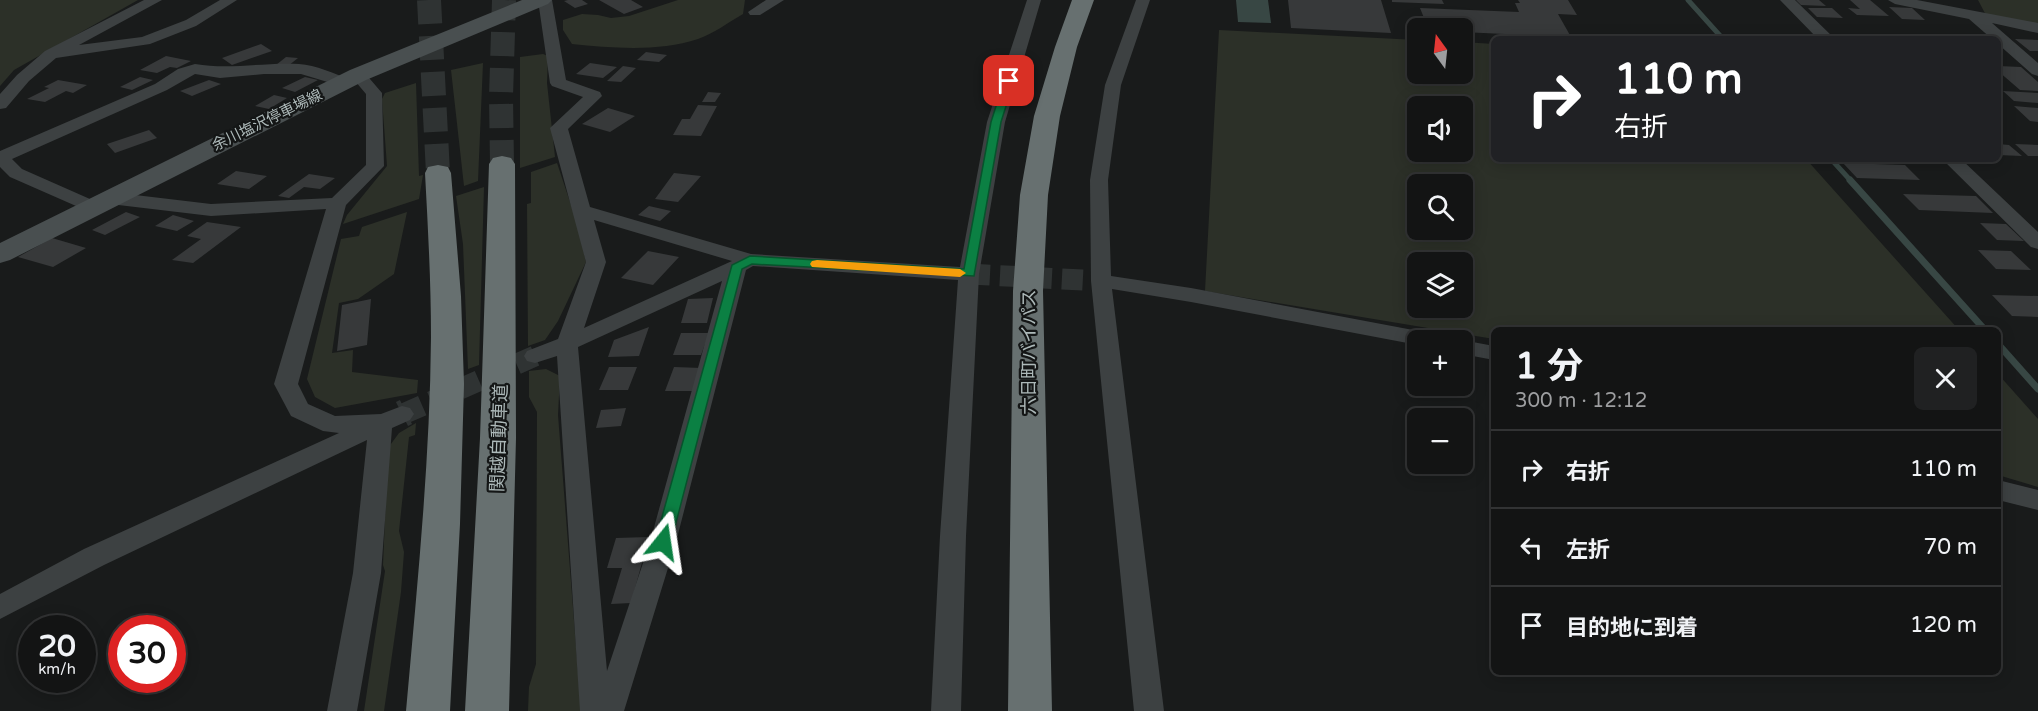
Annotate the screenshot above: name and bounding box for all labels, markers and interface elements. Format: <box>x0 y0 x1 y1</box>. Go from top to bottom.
north arrow <box>1407 18 1473 84</box>
map controls <box>1407 18 1473 474</box>
text: 110 m <box>1614 54 1743 105</box>
pin <box>983 55 1034 106</box>
icon: right <box>1515 60 1593 138</box>
icon: arrive <box>992 64 1025 97</box>
street label: 余川塩沢停車場線 <box>209 86 325 154</box>
button: sound <box>1407 96 1473 162</box>
text: 右折 <box>1614 111 1668 144</box>
button: search <box>1407 174 1473 240</box>
button: layers <box>1407 252 1473 318</box>
street label: 六日町バイパス <box>1018 289 1040 415</box>
button: + <box>1407 330 1473 396</box>
text: 1 分 <box>1515 345 1583 388</box>
button: close <box>1914 347 1977 410</box>
street label: 関越自動車道 <box>486 384 512 492</box>
text: 300 m · 12:12 <box>1515 389 1647 413</box>
button: − <box>1407 408 1473 474</box>
icon: right <box>1515 453 1548 486</box>
text: 110 m <box>1910 456 1977 482</box>
text: 右折 <box>1566 459 1610 485</box>
position arrow <box>631 510 695 574</box>
icon: left <box>1515 531 1548 564</box>
text: 70 m <box>1923 534 1977 560</box>
text: 左折 <box>1566 537 1610 563</box>
icon: arrive <box>1515 609 1548 642</box>
text: 120 m <box>1910 612 1977 638</box>
speed limit sign: 30 <box>108 615 186 693</box>
text: 目的地に到着 <box>1566 615 1698 641</box>
text: 20 <box>38 628 76 665</box>
text: km/h <box>38 660 76 678</box>

